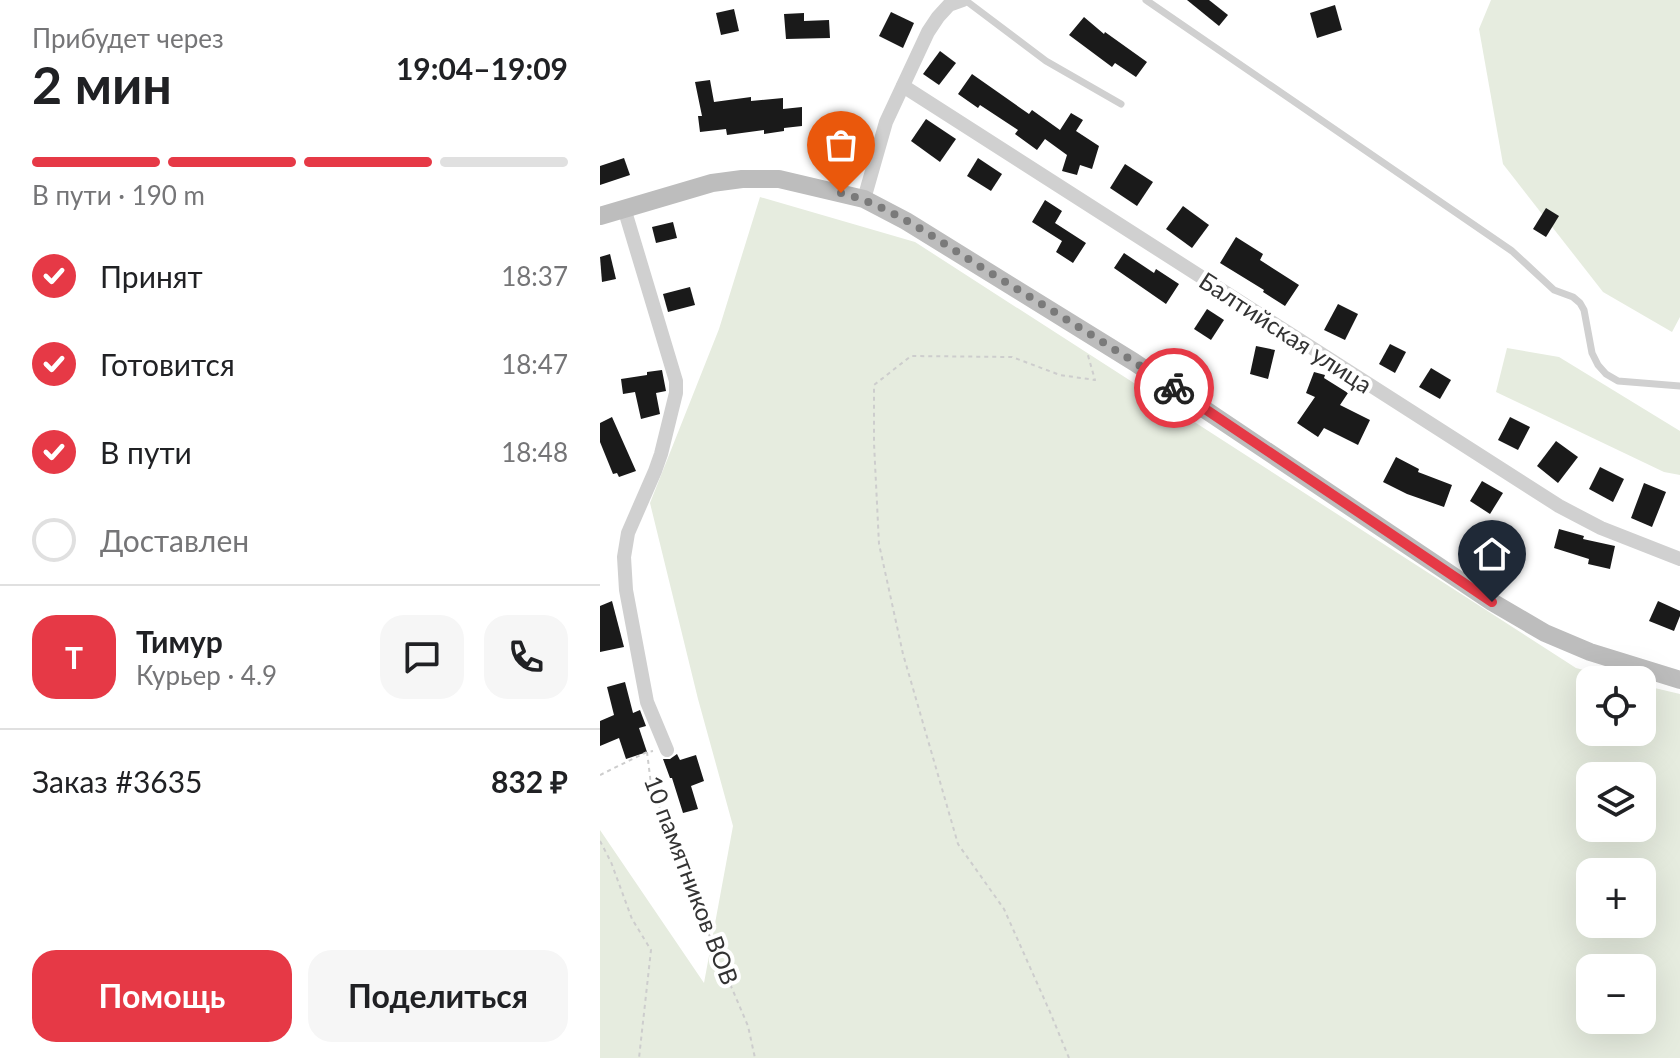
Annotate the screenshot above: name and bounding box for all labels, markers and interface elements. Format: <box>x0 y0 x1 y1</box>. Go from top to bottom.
text: Прибудет через <box>32 22 224 54</box>
text: 19:04–19:09 <box>396 50 568 86</box>
text: 2 мин <box>32 53 172 115</box>
pin <box>807 111 875 193</box>
icon: bag <box>819 123 863 167</box>
text: В пути · 190 m <box>32 179 205 211</box>
icon: check <box>32 254 76 298</box>
text: Принят <box>100 258 203 294</box>
text: 18:37 <box>501 260 568 292</box>
street label: Балтийская улица <box>1194 265 1378 399</box>
icon: check <box>32 342 76 386</box>
text: Готовится <box>100 346 235 382</box>
text: 18:47 <box>501 348 568 380</box>
courier <box>1134 348 1214 428</box>
icon: bike <box>1152 366 1196 410</box>
icon: check <box>32 430 76 474</box>
text: В пути <box>100 434 192 470</box>
text: 18:48 <box>501 436 568 468</box>
pin <box>1458 520 1526 602</box>
text: Доставлен <box>100 522 249 558</box>
icon: home <box>1470 532 1514 576</box>
button: chat <box>380 615 464 699</box>
button: phone <box>484 615 568 699</box>
text: Тимур <box>136 623 223 659</box>
text: Т <box>65 639 83 675</box>
text: Курьер · 4.9 <box>136 659 277 691</box>
map controls <box>1576 666 1656 1034</box>
button: locate <box>1576 666 1656 746</box>
button: layers <box>1576 762 1656 842</box>
text: Заказ #3635 <box>32 763 203 799</box>
text: 832 ₽ <box>491 763 568 799</box>
street label: 10 памятников ВОВ <box>639 771 745 989</box>
button: + <box>1576 858 1656 938</box>
button: Помощь <box>32 950 292 1042</box>
button: Поделиться <box>308 950 568 1042</box>
button: − <box>1576 954 1656 1034</box>

